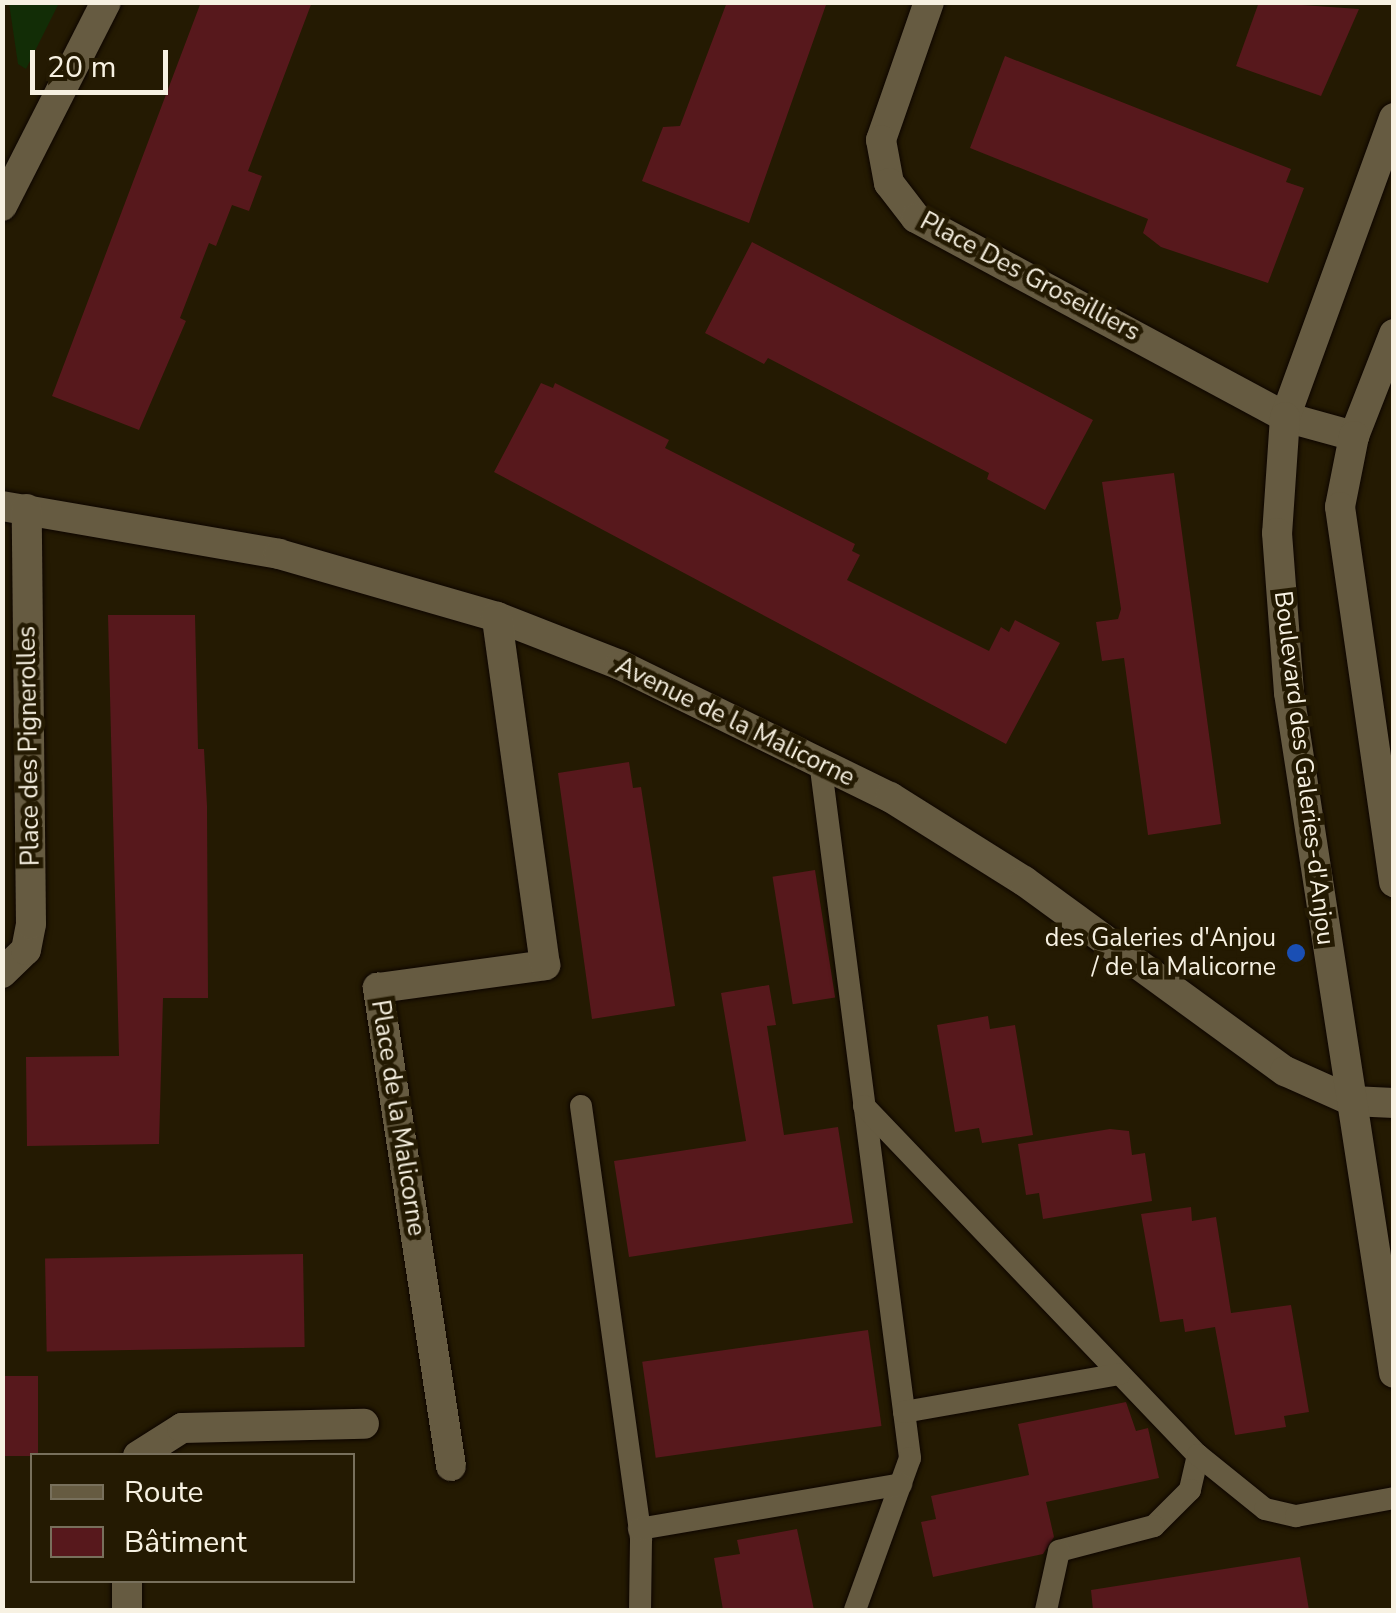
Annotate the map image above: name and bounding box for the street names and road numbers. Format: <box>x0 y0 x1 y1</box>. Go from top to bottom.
street label: Place Des Groseilliers <box>915 206 1145 348</box>
street label: Boulevard des Galeries-d'Anjou <box>1267 589 1341 947</box>
street label: Place des Pignerolles <box>12 626 46 866</box>
street label: Avenue de la Malicorne <box>611 651 859 793</box>
street label: Place de la Malicorne <box>365 998 431 1238</box>

